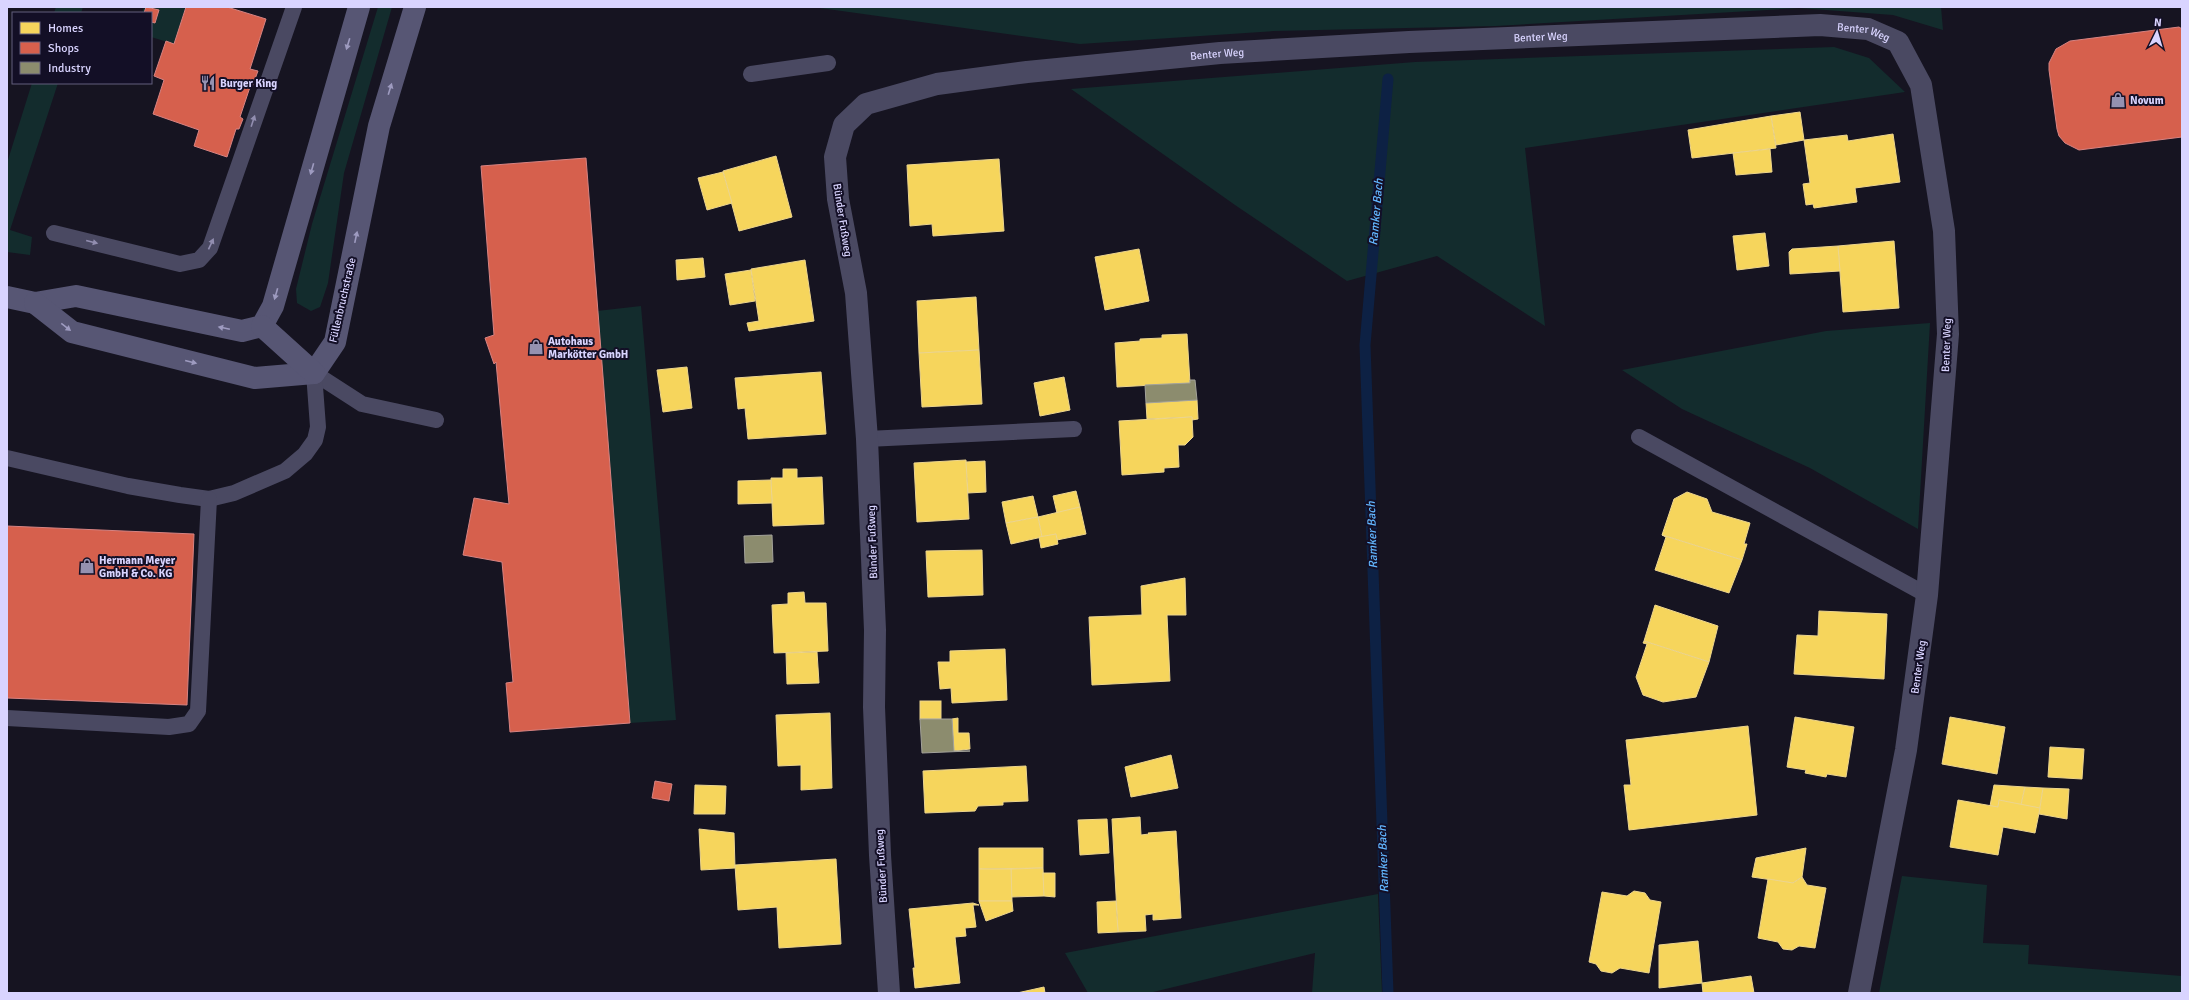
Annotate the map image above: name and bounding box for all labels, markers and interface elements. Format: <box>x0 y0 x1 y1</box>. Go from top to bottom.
legend <box>12 12 152 84</box>
north arrow <box>2137 12 2177 52</box>
text: N <box>2153 16 2162 29</box>
street label: Benter Weg <box>1837 20 1892 45</box>
text: Homes <box>48 21 83 36</box>
street label: Benter Weg <box>1513 29 1568 45</box>
one-way arrow <box>345 39 351 51</box>
text: Shops <box>48 41 79 56</box>
street label: Benter Weg <box>1189 46 1245 63</box>
text: Industry <box>48 61 91 76</box>
restaurant icon: Burger King <box>199 74 217 92</box>
place label: Burger King <box>220 77 277 90</box>
one-way arrow <box>387 82 393 94</box>
shop icon: Novum <box>2109 91 2127 109</box>
place label: Novum <box>2130 94 2164 107</box>
one-way arrow <box>250 115 256 127</box>
one-way arrow <box>309 163 315 175</box>
water label: Ramker Bach <box>1366 178 1387 246</box>
street label: Bünder Fußweg <box>830 183 855 258</box>
one-way arrow <box>354 231 360 243</box>
one-way arrow <box>208 238 214 250</box>
one-way arrow <box>86 239 98 245</box>
street label: Füllenbruchstraße <box>326 256 359 344</box>
one-way arrow <box>273 288 279 301</box>
street label: Benter Weg <box>1939 318 1954 372</box>
one-way arrow <box>61 323 72 331</box>
one-way arrow <box>218 324 231 330</box>
place label: Autohaus Markötter GmbH <box>548 335 628 361</box>
shop icon: Autohaus Markötter GmbH <box>527 338 545 356</box>
one-way arrow <box>185 359 197 365</box>
water label: Ramker Bach <box>1364 501 1381 569</box>
street label: Bünder Fußweg <box>865 505 880 579</box>
place label: Hermann Meyer GmbH & Co. KG <box>99 554 176 580</box>
shop icon: Hermann Meyer GmbH & Co. KG <box>78 557 96 575</box>
street label: Benter Weg <box>1908 639 1929 695</box>
water label: Ramker Bach <box>1375 825 1392 893</box>
street label: Bünder Fußweg <box>873 829 890 903</box>

